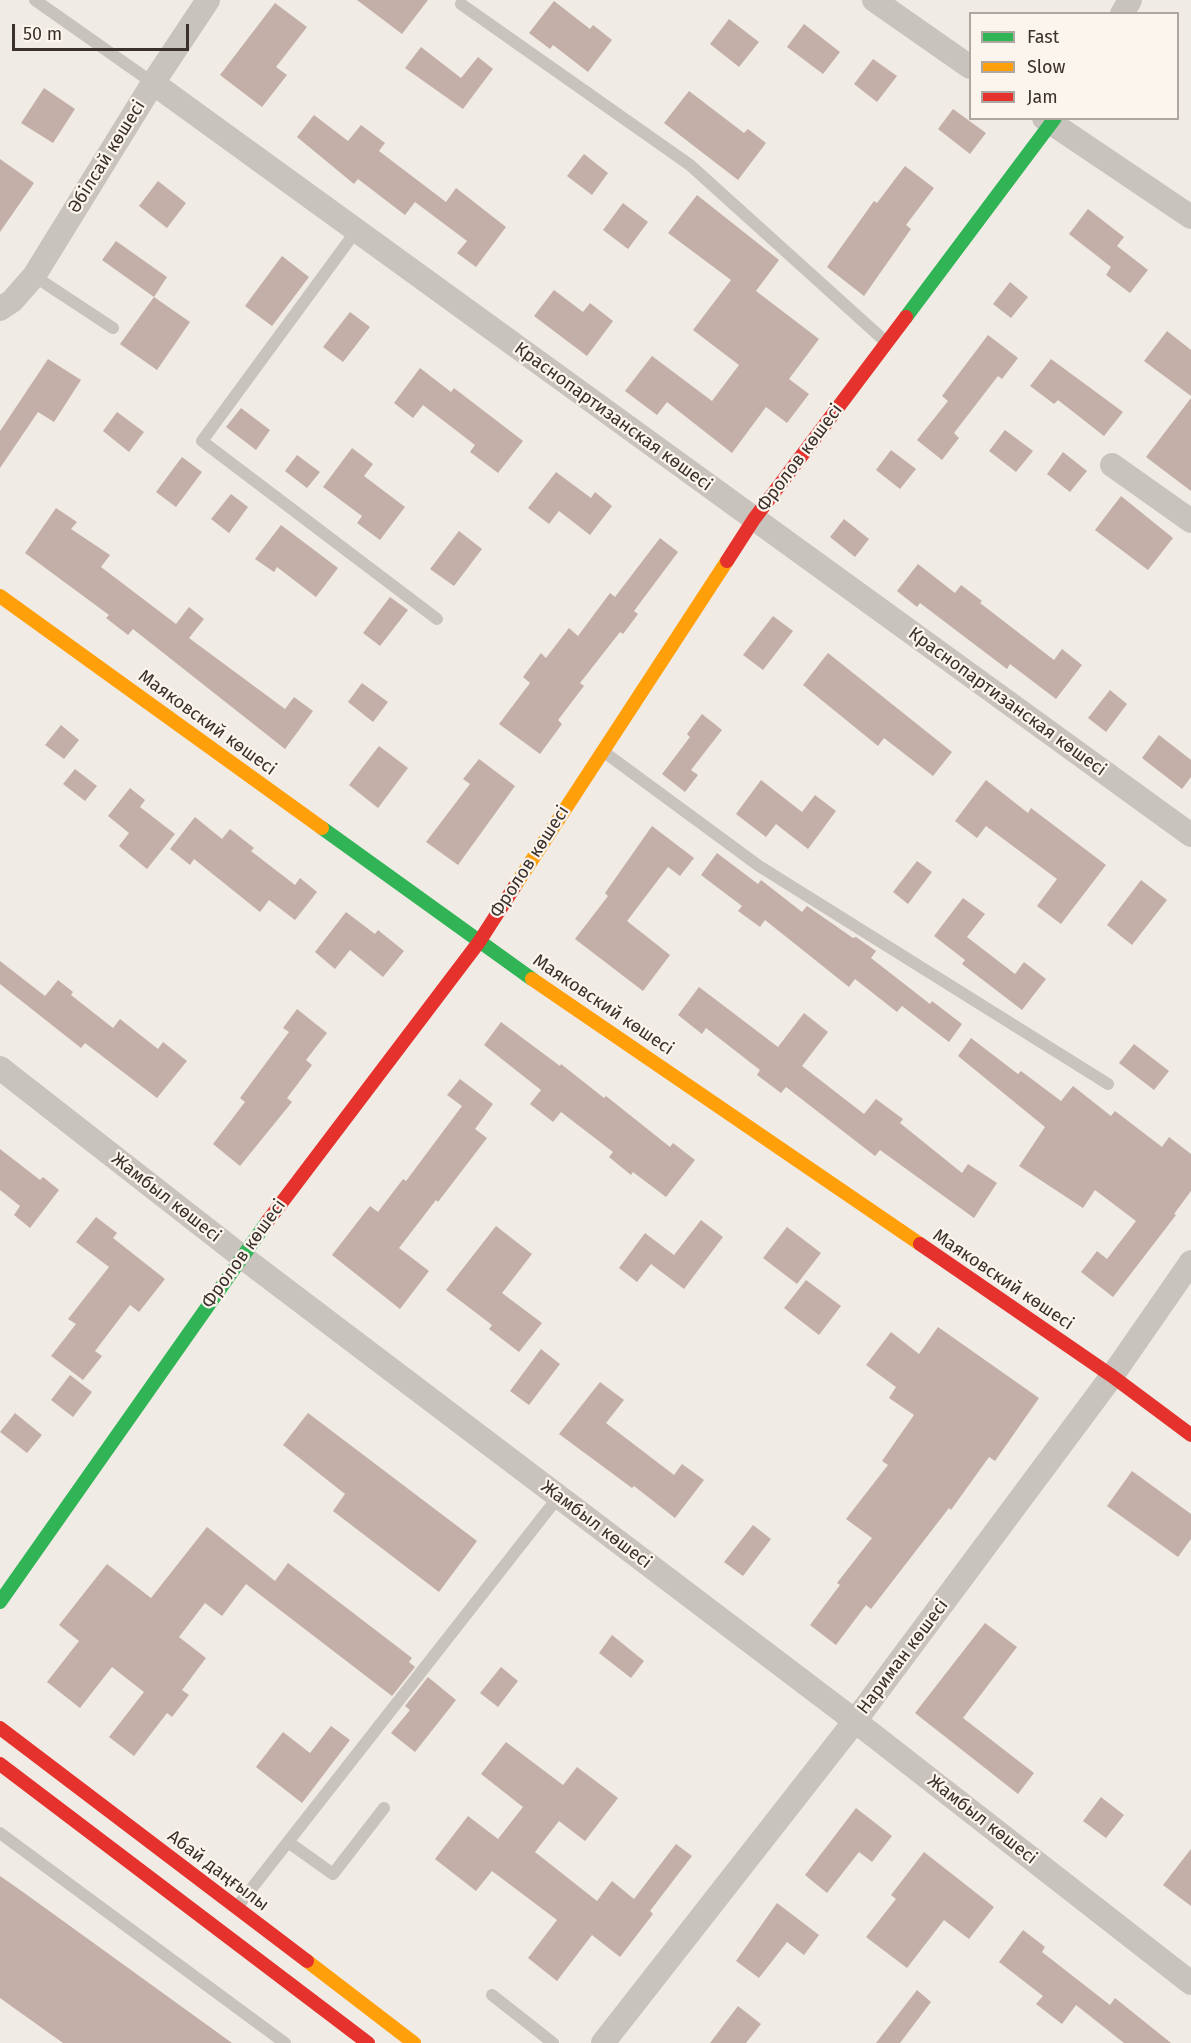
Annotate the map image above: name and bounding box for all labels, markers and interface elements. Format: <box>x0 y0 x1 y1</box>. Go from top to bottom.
scale bar <box>15 12 192 50</box>
legend <box>969 12 1179 120</box>
text: 50 m <box>23 23 62 45</box>
text: Fast <box>1027 26 1059 48</box>
text: Slow <box>1027 56 1065 78</box>
text: Jam <box>1027 86 1058 108</box>
street label: Әбілсай көшесі <box>64 97 150 217</box>
street label: Краснопартизанская көшесі <box>510 338 716 496</box>
street label: Фролов көшесі <box>753 400 847 516</box>
street label: Краснопартизанская көшесі <box>904 623 1110 781</box>
street label: Маяковский көшесі <box>134 666 280 780</box>
street label: Фролов көшесі <box>486 802 574 922</box>
street label: Маяковский көшесі <box>528 950 678 1060</box>
street label: Жамбыл көшесі <box>107 1149 225 1247</box>
street label: Фролов көшесі <box>197 1195 291 1313</box>
street label: Маяковский көшесі <box>928 1225 1078 1335</box>
street label: Жамбыл көшесі <box>536 1476 656 1574</box>
street label: Нариман көшесі <box>853 1595 953 1719</box>
street label: Жамбыл көшесі <box>923 1771 1041 1869</box>
street label: Абай даңғылы <box>163 1826 273 1916</box>

